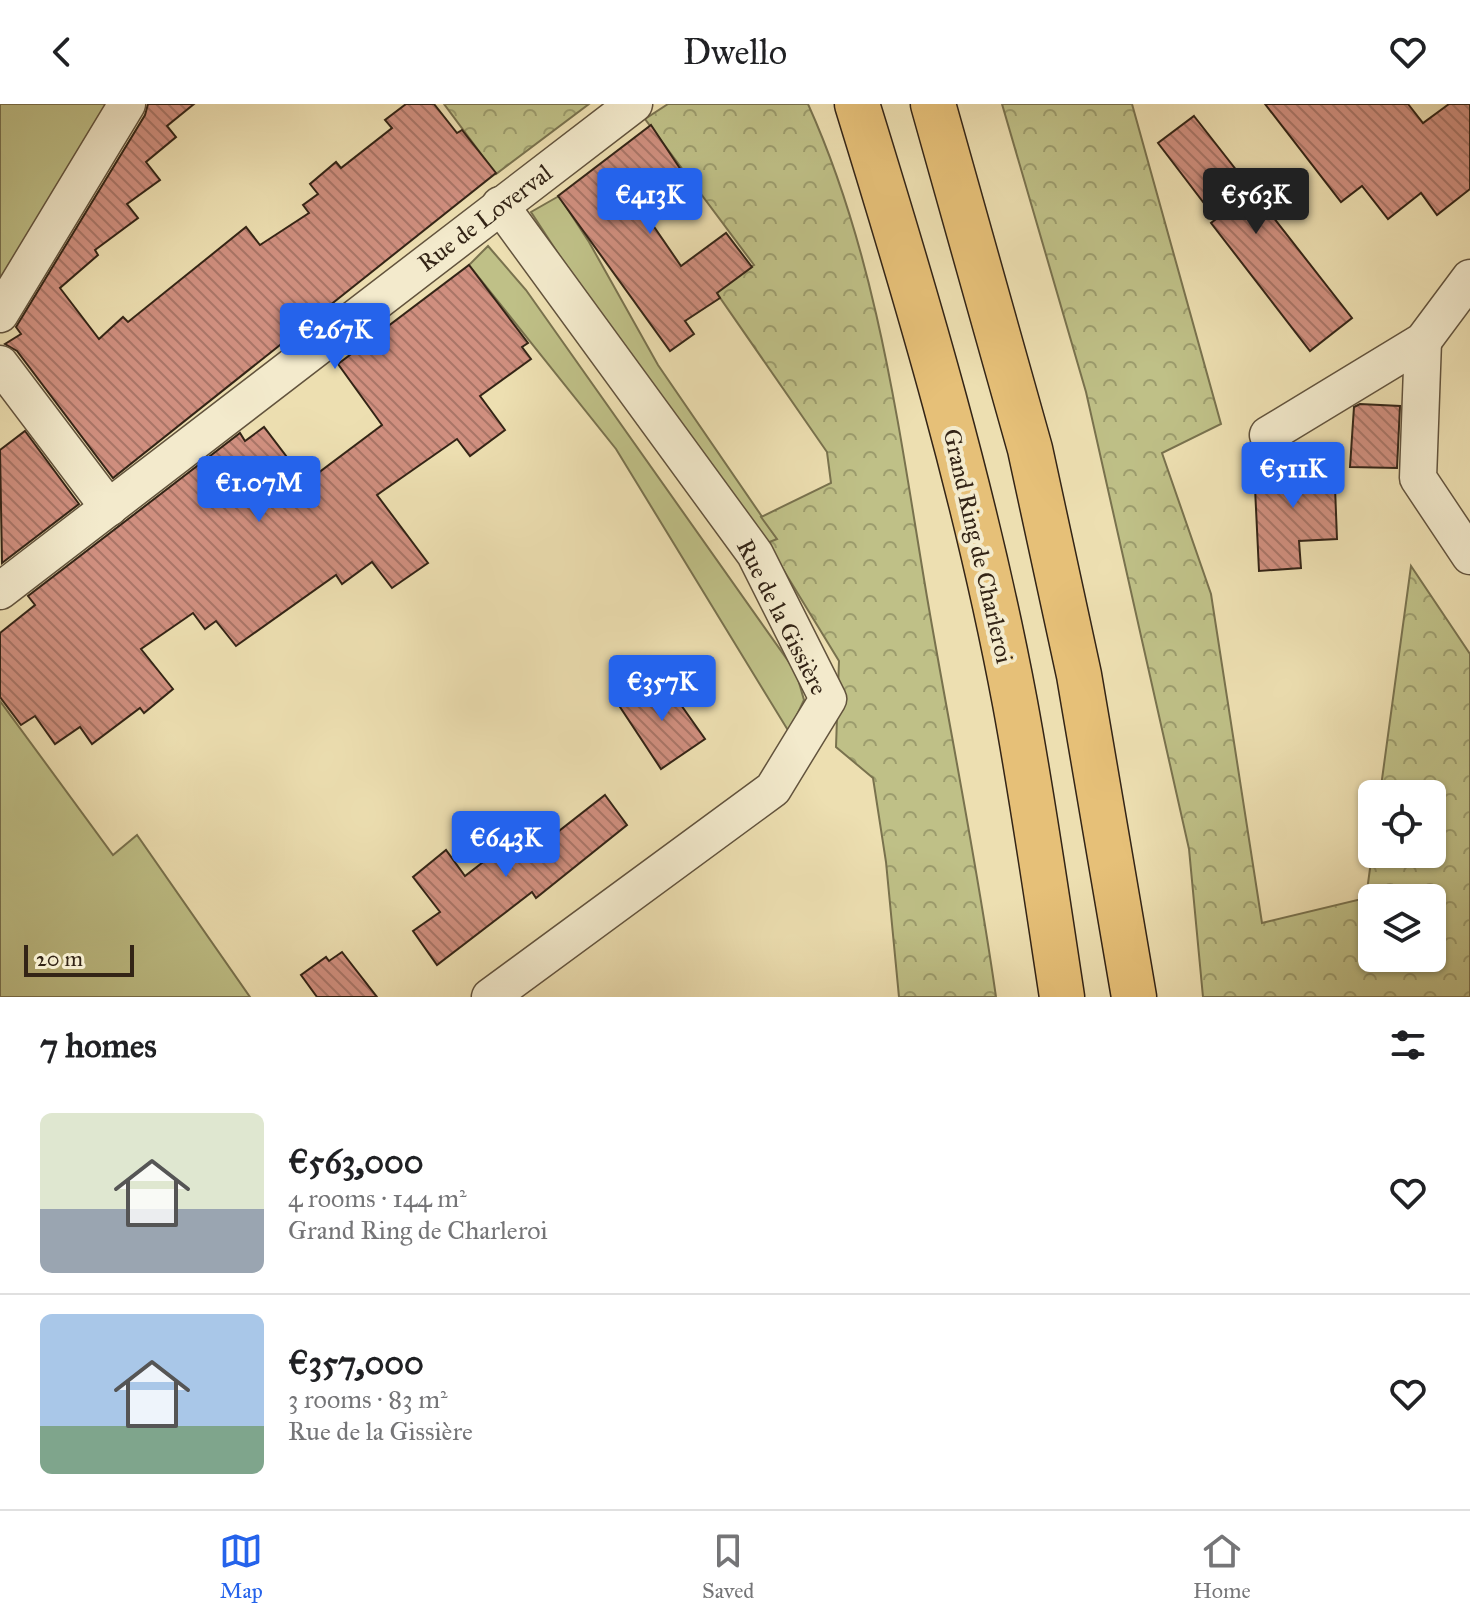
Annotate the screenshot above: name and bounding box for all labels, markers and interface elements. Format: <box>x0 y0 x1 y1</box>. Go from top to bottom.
icon: back <box>40 30 84 74</box>
text: Dwello <box>683 30 787 74</box>
icon: heart <box>1386 30 1430 74</box>
street label: Rue de Loverval <box>412 157 558 278</box>
pin: €413K <box>594 168 706 236</box>
pin: €563K <box>1200 168 1312 236</box>
text: €413K <box>615 178 685 210</box>
text: €563K <box>1221 178 1291 210</box>
pin: €267K <box>279 303 391 371</box>
text: €267K <box>298 313 372 345</box>
street label: Grand Ring de Charleroi <box>936 426 1020 667</box>
pin: €511K <box>1237 442 1349 510</box>
text: €511K <box>1260 452 1326 484</box>
pin: €1.07M <box>194 456 324 524</box>
text: €1.07M <box>215 466 303 498</box>
street label: Rue de la Gissière <box>730 534 834 700</box>
pin: €357K <box>606 655 718 723</box>
text: €357K <box>627 665 697 697</box>
map controls <box>1358 780 1446 972</box>
button: locate <box>1358 780 1446 868</box>
pin: €643K <box>450 811 562 879</box>
text: €643K <box>470 821 542 853</box>
button: layers <box>1358 884 1446 972</box>
scale bar <box>24 941 134 977</box>
text: 20 m <box>36 945 83 972</box>
icon: filters <box>1386 1023 1430 1067</box>
text: 7 homes <box>40 1025 157 1066</box>
text: €563,000 <box>288 1141 424 1182</box>
icon: home <box>104 1145 200 1241</box>
icon: heart <box>1386 1171 1430 1215</box>
text: 4 rooms · 144 m² <box>288 1182 467 1214</box>
text: Grand Ring de Charleroi <box>288 1214 548 1246</box>
text: €357,000 <box>288 1342 424 1383</box>
icon: home <box>104 1346 200 1442</box>
icon: heart <box>1386 1372 1430 1416</box>
text: 3 rooms · 83 m² <box>288 1383 448 1415</box>
text: Rue de la Gissière <box>288 1415 473 1447</box>
tab: Map <box>219 1529 263 1604</box>
tab: Saved <box>702 1529 754 1604</box>
tab: Home <box>1193 1529 1251 1604</box>

